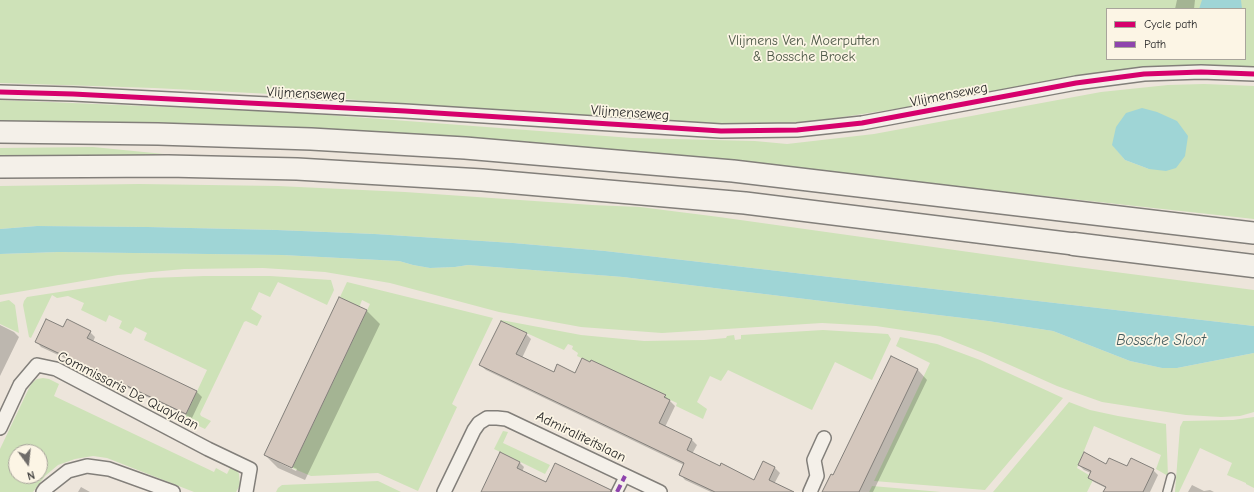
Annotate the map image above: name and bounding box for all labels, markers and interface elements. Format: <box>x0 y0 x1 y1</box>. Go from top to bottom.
legend <box>1106 8 1246 60</box>
text: Cycle path <box>1144 17 1197 31</box>
park label: Vlijmens Ven, Moerputten & Bossche Broek <box>729 33 879 66</box>
text: Path <box>1144 37 1166 51</box>
street label: Vlijmenseweg <box>909 79 989 111</box>
street label: Vlijmenseweg <box>266 84 346 104</box>
street label: Vlijmenseweg <box>590 102 670 124</box>
water label: Bossche Sloot <box>1116 332 1206 350</box>
street label: Commissaris De Quaylaan <box>54 348 202 434</box>
street label: Admiraliteitslaan <box>533 408 629 466</box>
north arrow <box>8 444 48 484</box>
text: N <box>26 468 36 482</box>

